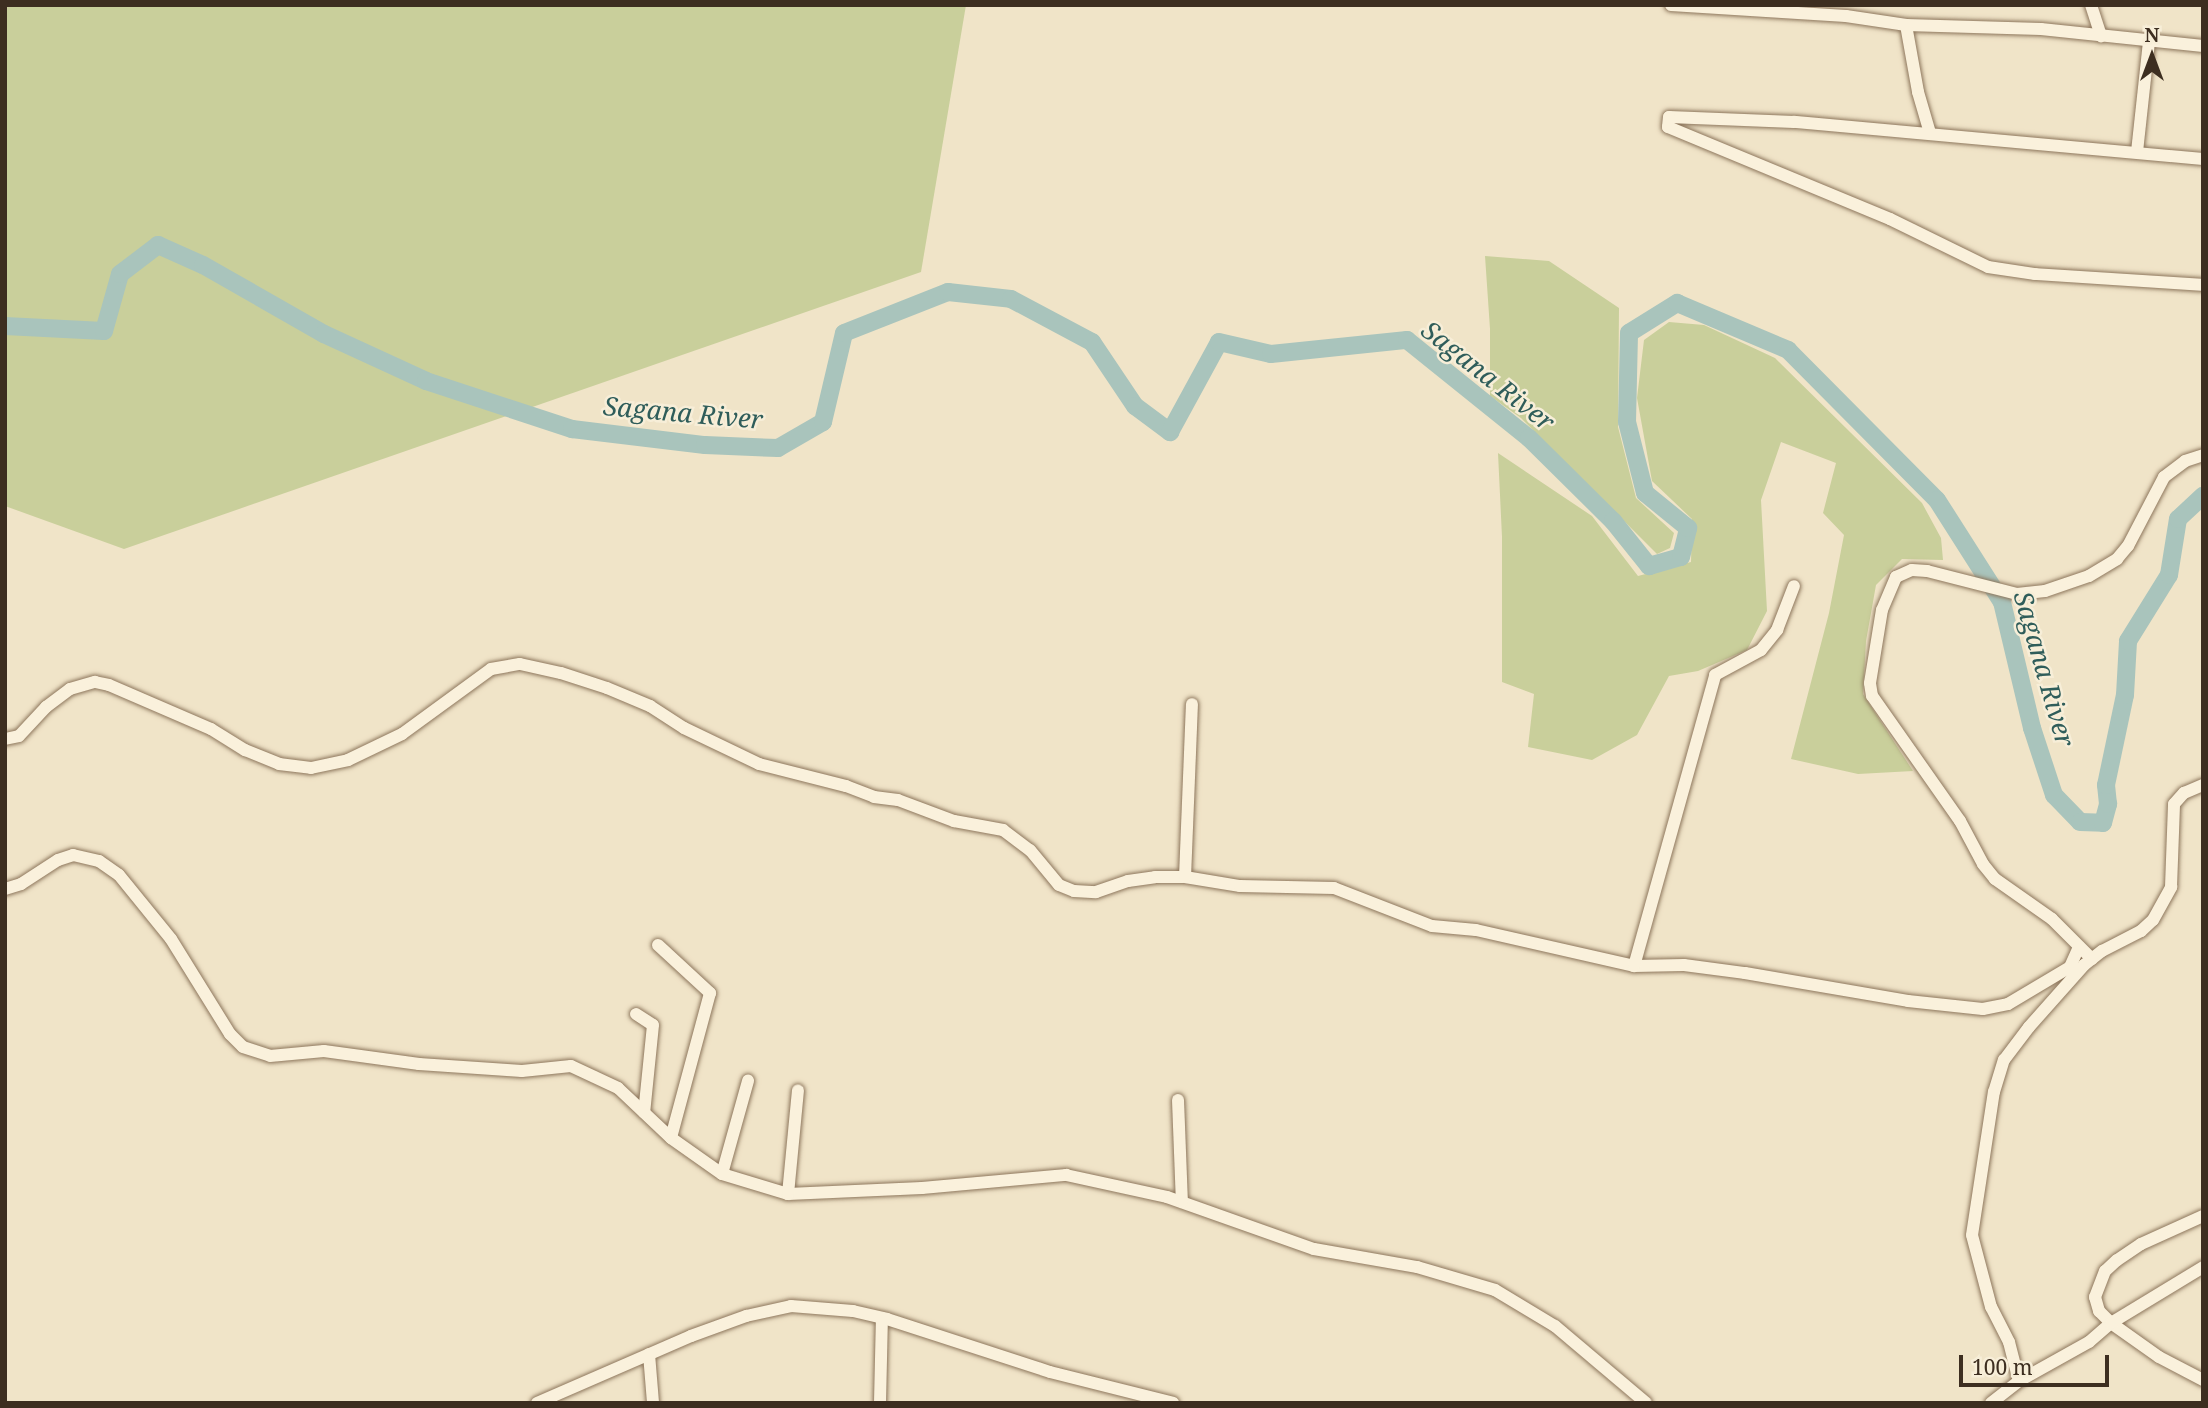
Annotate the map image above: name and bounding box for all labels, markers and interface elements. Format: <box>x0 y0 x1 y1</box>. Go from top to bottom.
north arrow <box>2117 21 2187 91</box>
text: N <box>2145 22 2159 48</box>
water label: Sagana River <box>1415 314 1561 438</box>
water label: Sagana River <box>602 390 764 436</box>
water label: Sagana River <box>2007 588 2081 750</box>
scale bar <box>1963 1342 2114 1386</box>
text: 100 m <box>1972 1353 2033 1381</box>

